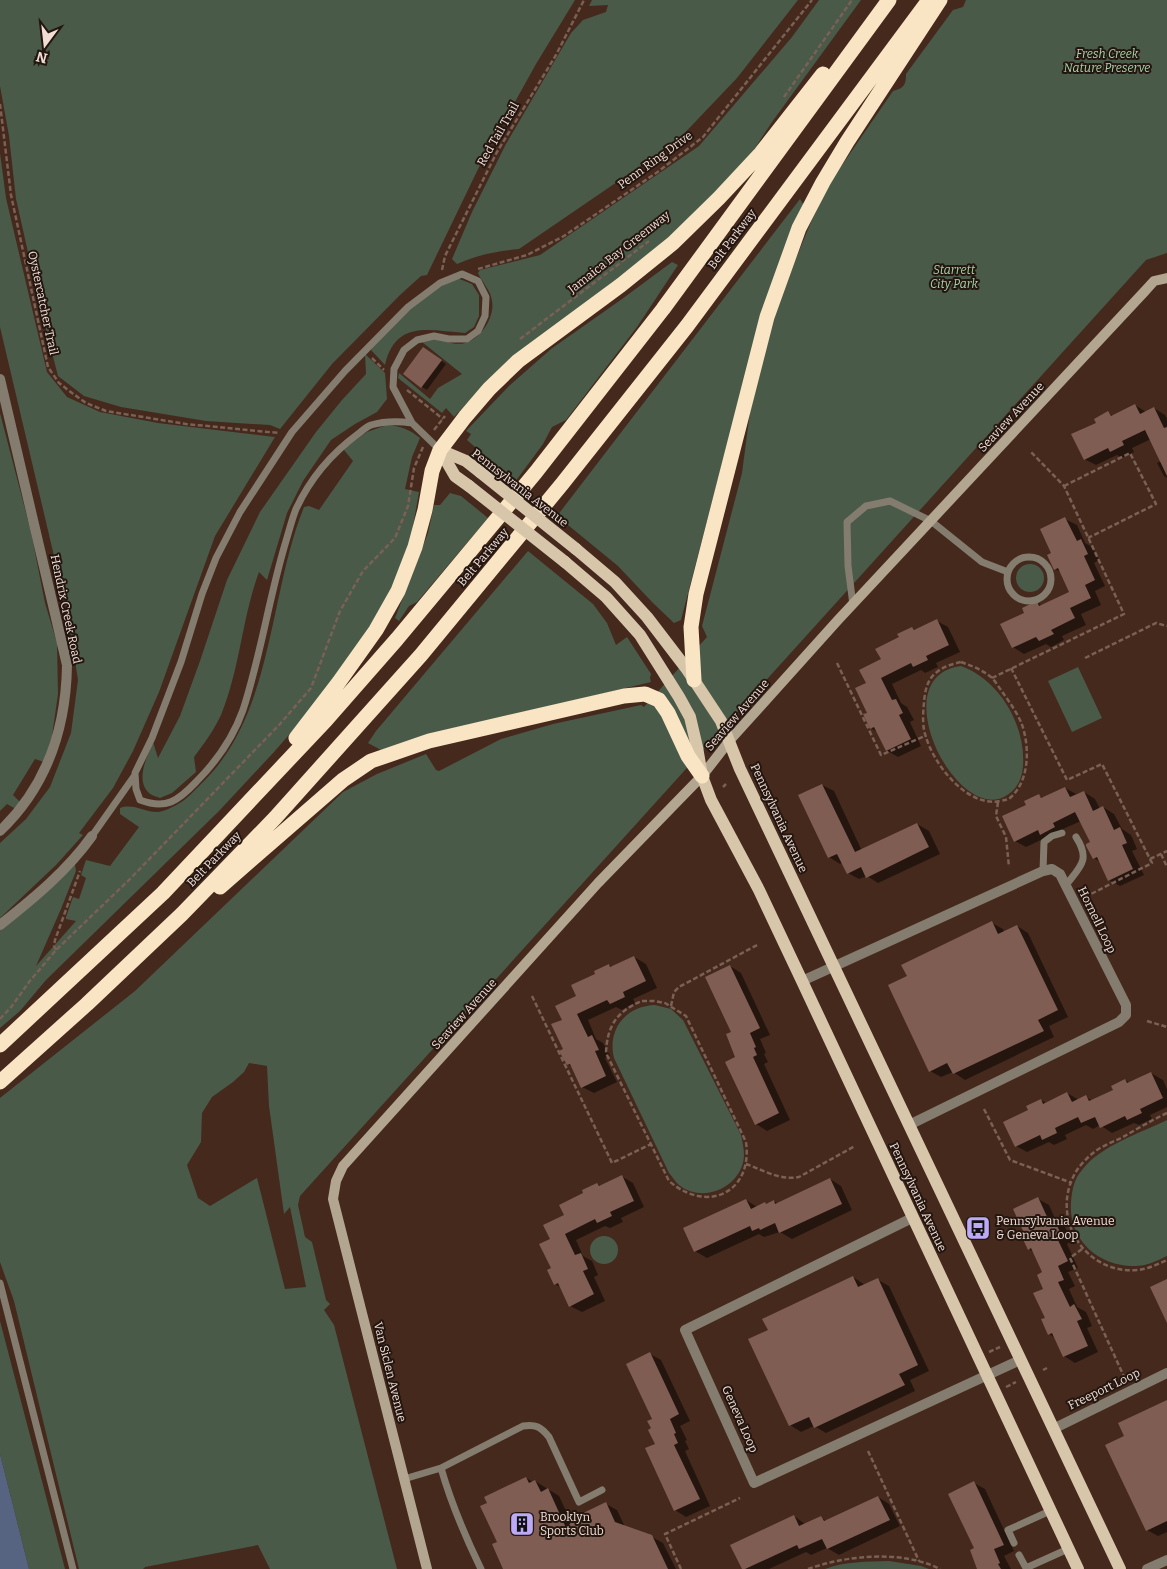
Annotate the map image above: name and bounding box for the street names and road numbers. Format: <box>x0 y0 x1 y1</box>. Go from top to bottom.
street label: Red Tail Trail <box>474 99 522 168</box>
street label: Penn Ring Drive <box>615 128 695 192</box>
street label: Belt Parkway <box>705 206 759 272</box>
street label: Jamaica Bay Greenway <box>564 207 673 297</box>
street label: Oystercatcher Trail <box>25 250 61 357</box>
street label: Seaview Avenue <box>975 379 1047 455</box>
street label: Pennsylvania Avenue <box>469 446 571 530</box>
street label: Belt Parkway <box>455 525 512 589</box>
street label: Hendrix Creek Road <box>48 553 84 665</box>
street label: Seaview Avenue <box>702 676 772 754</box>
street label: Pennsylvania Avenue <box>748 761 810 875</box>
street label: Belt Parkway <box>184 828 244 890</box>
street label: Hornell Loop <box>1075 884 1119 956</box>
street label: Seaview Avenue <box>429 976 499 1052</box>
street label: Pennsylvania Avenue <box>887 1140 949 1254</box>
street label: Van Siclen Avenue <box>371 1321 409 1423</box>
street label: Freeport Loop <box>1066 1366 1142 1412</box>
street label: Geneva Loop <box>719 1383 761 1455</box>

